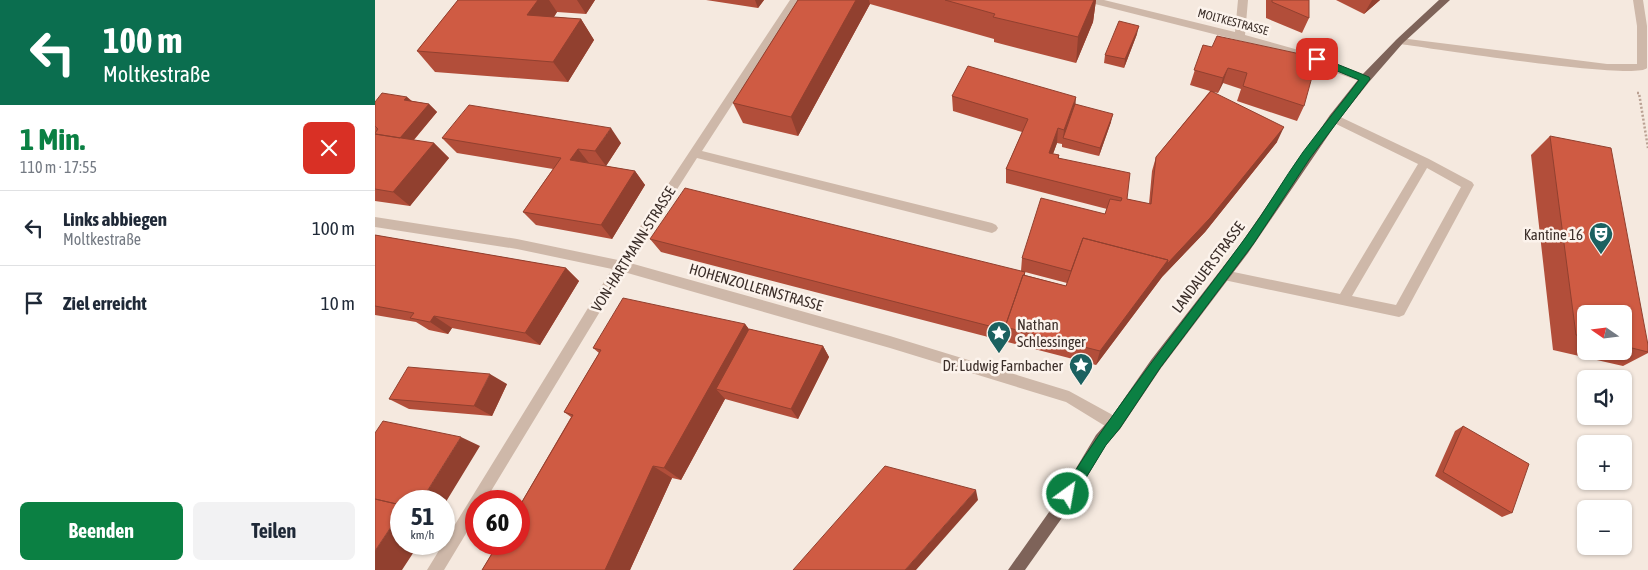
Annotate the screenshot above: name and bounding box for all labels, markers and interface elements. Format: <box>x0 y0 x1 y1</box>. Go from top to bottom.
street label: MOLTKESTRASSE <box>1196 6 1270 38</box>
icon: left <box>20 20 85 85</box>
text: 100 m <box>103 20 182 60</box>
pin <box>1296 38 1338 80</box>
icon: arrive <box>1303 45 1331 73</box>
text: Moltkestraße <box>103 61 210 87</box>
text: 1 Min. <box>20 122 85 156</box>
button: close <box>303 122 355 174</box>
text: 110 m · 17:55 <box>20 158 97 176</box>
street label: VON-HARTMANN-STRASSE <box>588 183 679 315</box>
text: Links abbiegen <box>63 208 167 230</box>
icon: left <box>20 214 48 242</box>
text: 100 m <box>312 217 355 239</box>
street label: LANDAUER STRASSE <box>1168 218 1248 316</box>
theatre icon: Kantine 16 <box>1588 221 1614 255</box>
place label: Kantine 16 <box>1524 226 1583 243</box>
text: Moltkestraße <box>63 230 141 248</box>
street label: HOHENZOLLERNSTRASSE <box>687 260 825 314</box>
icon: arrive <box>20 289 48 317</box>
text: Ziel erreicht <box>63 292 147 314</box>
text: 10 m <box>321 292 355 314</box>
north arrow <box>1577 305 1633 360</box>
map controls <box>1577 305 1632 555</box>
place label: Nathan Schlessinger <box>1017 316 1086 350</box>
place icon: Nathan Schlessinger <box>986 320 1012 354</box>
place icon: Dr. Ludwig Farnbacher <box>1068 352 1094 386</box>
place label: Dr. Ludwig Farnbacher <box>942 357 1064 374</box>
button: sound <box>1577 370 1632 425</box>
button: + <box>1577 435 1632 490</box>
position arrow <box>1041 467 1093 519</box>
speed limit sign: 60 <box>465 490 530 555</box>
button: − <box>1577 500 1632 555</box>
button: Beenden <box>20 502 183 560</box>
button: Teilen <box>193 502 355 560</box>
text: 51 <box>411 502 434 530</box>
text: km/h <box>411 528 434 542</box>

